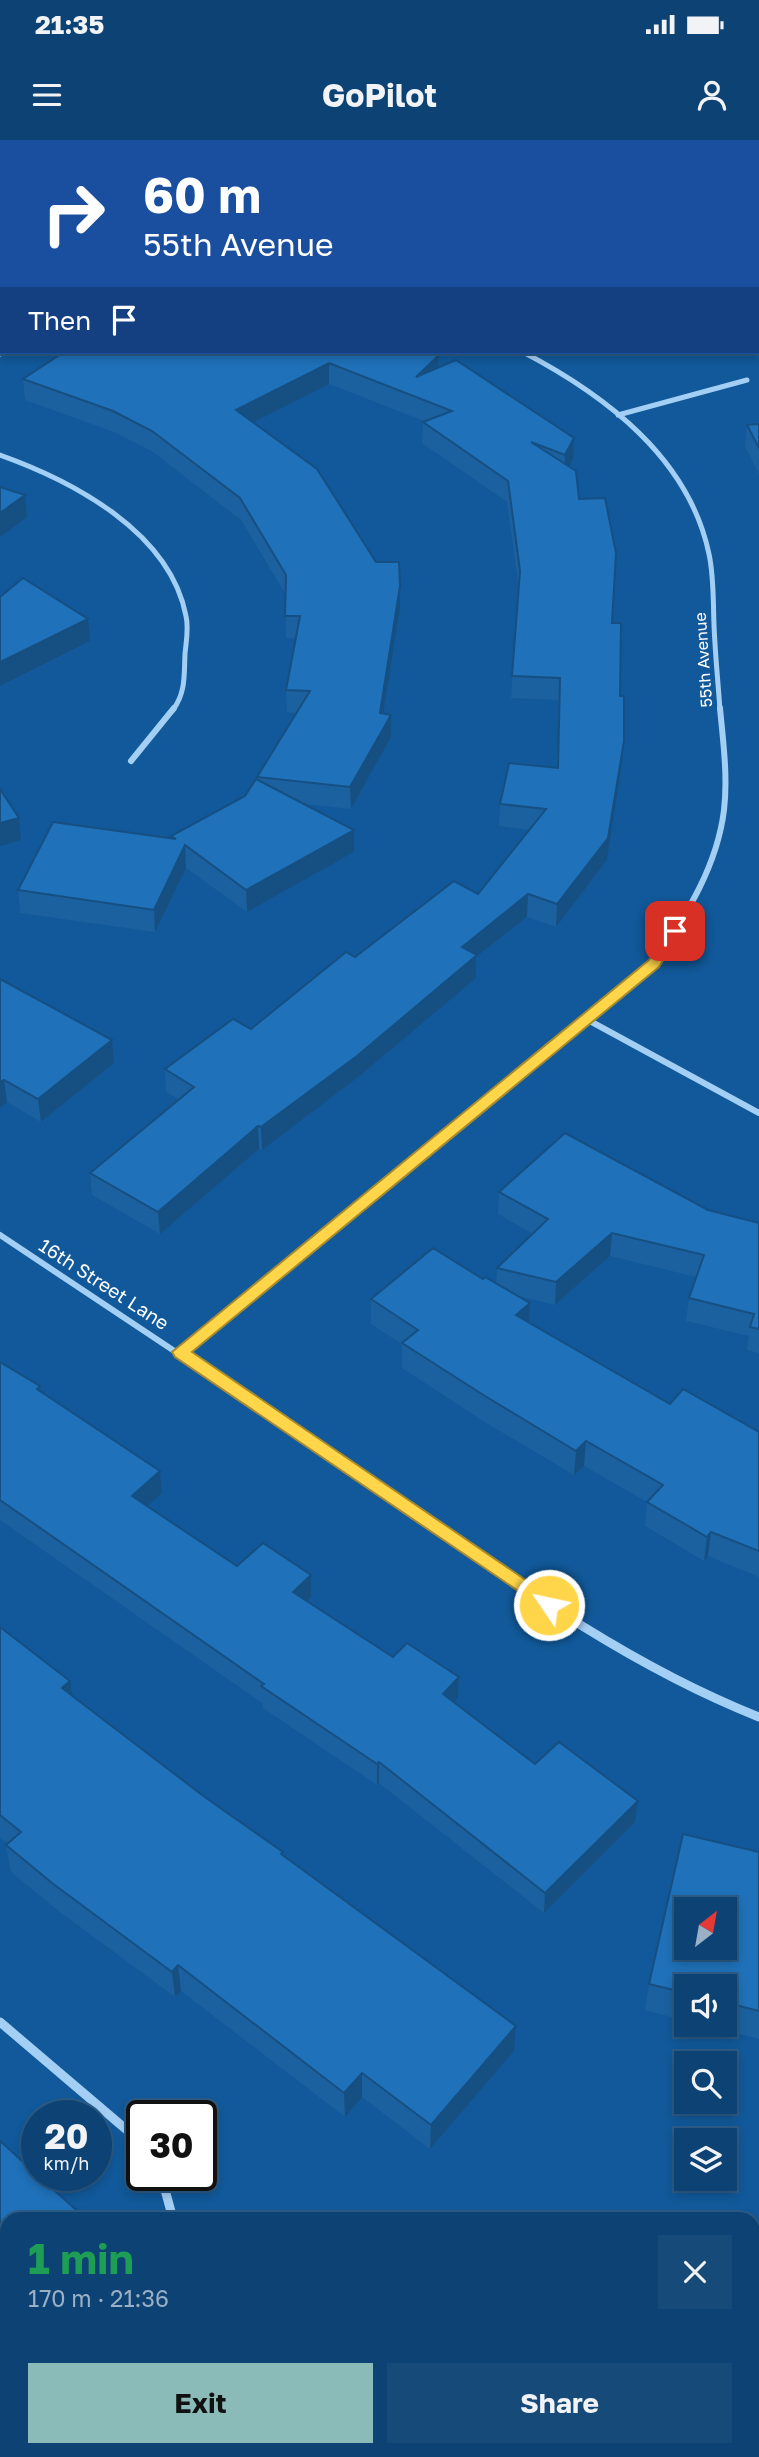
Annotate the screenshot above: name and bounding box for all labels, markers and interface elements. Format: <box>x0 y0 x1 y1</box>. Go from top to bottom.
text: 21:35 <box>35 9 104 40</box>
icon: menu <box>28 76 66 114</box>
text: GoPilot <box>322 76 437 114</box>
icon: person <box>693 76 731 114</box>
text: 60 m <box>143 165 261 224</box>
icon: right <box>28 168 119 259</box>
text: 55th Avenue <box>143 225 334 263</box>
icon: arrive <box>105 301 143 339</box>
text: Then <box>28 305 91 336</box>
street label: 55th Avenue <box>690 612 716 708</box>
pin <box>645 901 705 961</box>
icon: arrive <box>656 912 694 950</box>
street label: 16th Street Lane <box>35 1233 174 1334</box>
position arrow <box>512 1568 586 1642</box>
north arrow <box>674 1897 737 1960</box>
map controls <box>674 1897 737 2191</box>
button: sound <box>674 1974 737 2037</box>
button: search <box>674 2051 737 2114</box>
speed limit sign: 30 <box>126 2100 217 2191</box>
text: 20 <box>44 2115 89 2157</box>
button: layers <box>674 2128 737 2191</box>
text: km/h <box>44 2152 89 2174</box>
text: 1 min <box>28 2233 134 2283</box>
button: close <box>658 2235 732 2309</box>
text: 170 m · 21:36 <box>28 2284 169 2312</box>
button: Exit <box>28 2363 373 2443</box>
button: Share <box>387 2363 732 2443</box>

